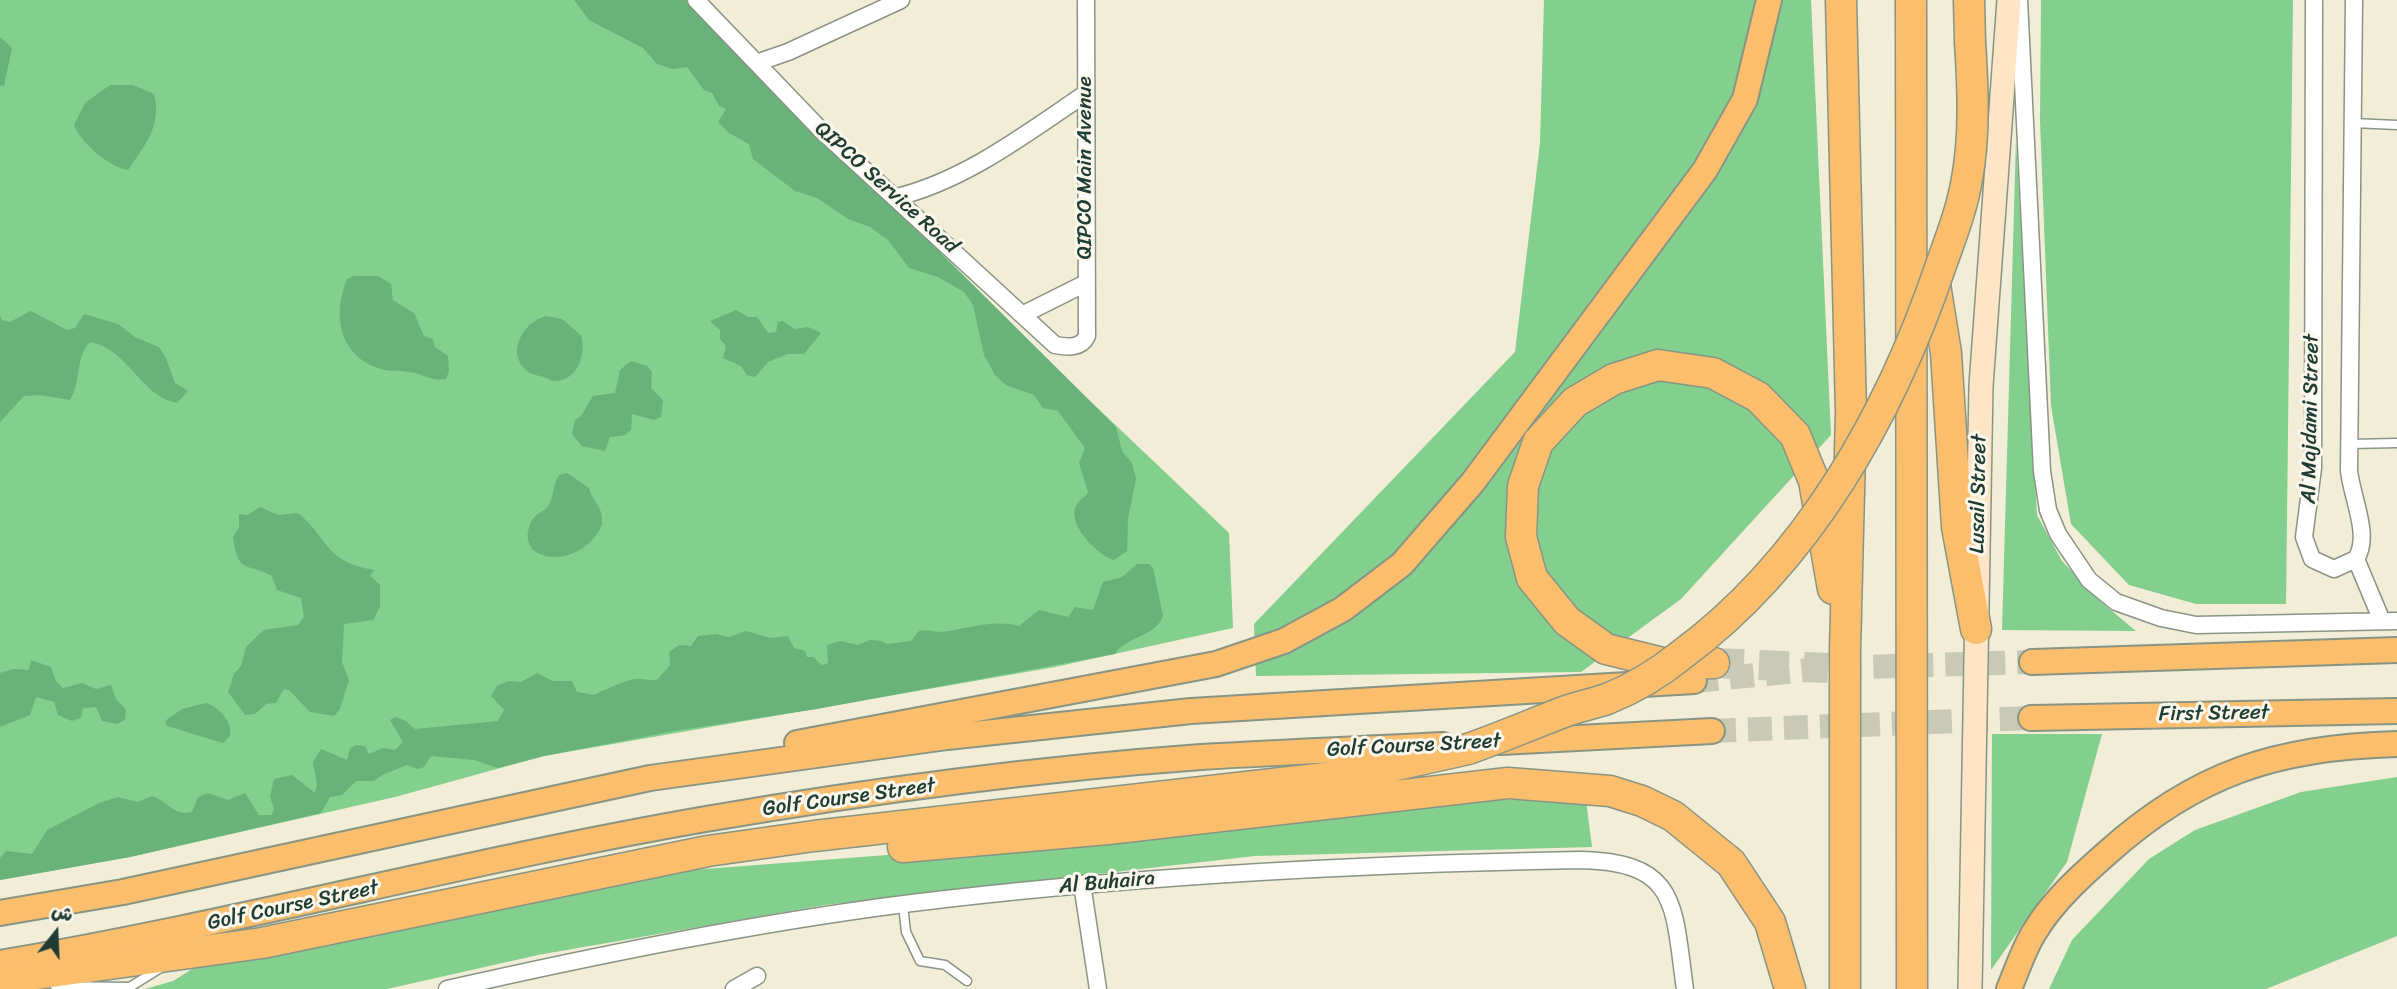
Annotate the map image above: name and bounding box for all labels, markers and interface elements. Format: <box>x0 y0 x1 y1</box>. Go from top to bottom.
street label: QIPCO Main Avenue <box>1073 76 1099 260</box>
street label: QIPCO Service Road <box>809 117 963 259</box>
street label: Al Majdami Street <box>2297 334 2325 504</box>
street label: Lusail Street <box>1965 434 1993 554</box>
street label: First Street <box>2159 700 2269 728</box>
street label: Golf Course Street <box>1326 729 1502 763</box>
street label: Golf Course Street <box>761 773 937 823</box>
street label: Al Buhaira <box>1058 866 1156 900</box>
street label: Golf Course Street <box>205 876 381 936</box>
text: ش <box>48 894 78 931</box>
north arrow <box>21 898 91 968</box>

